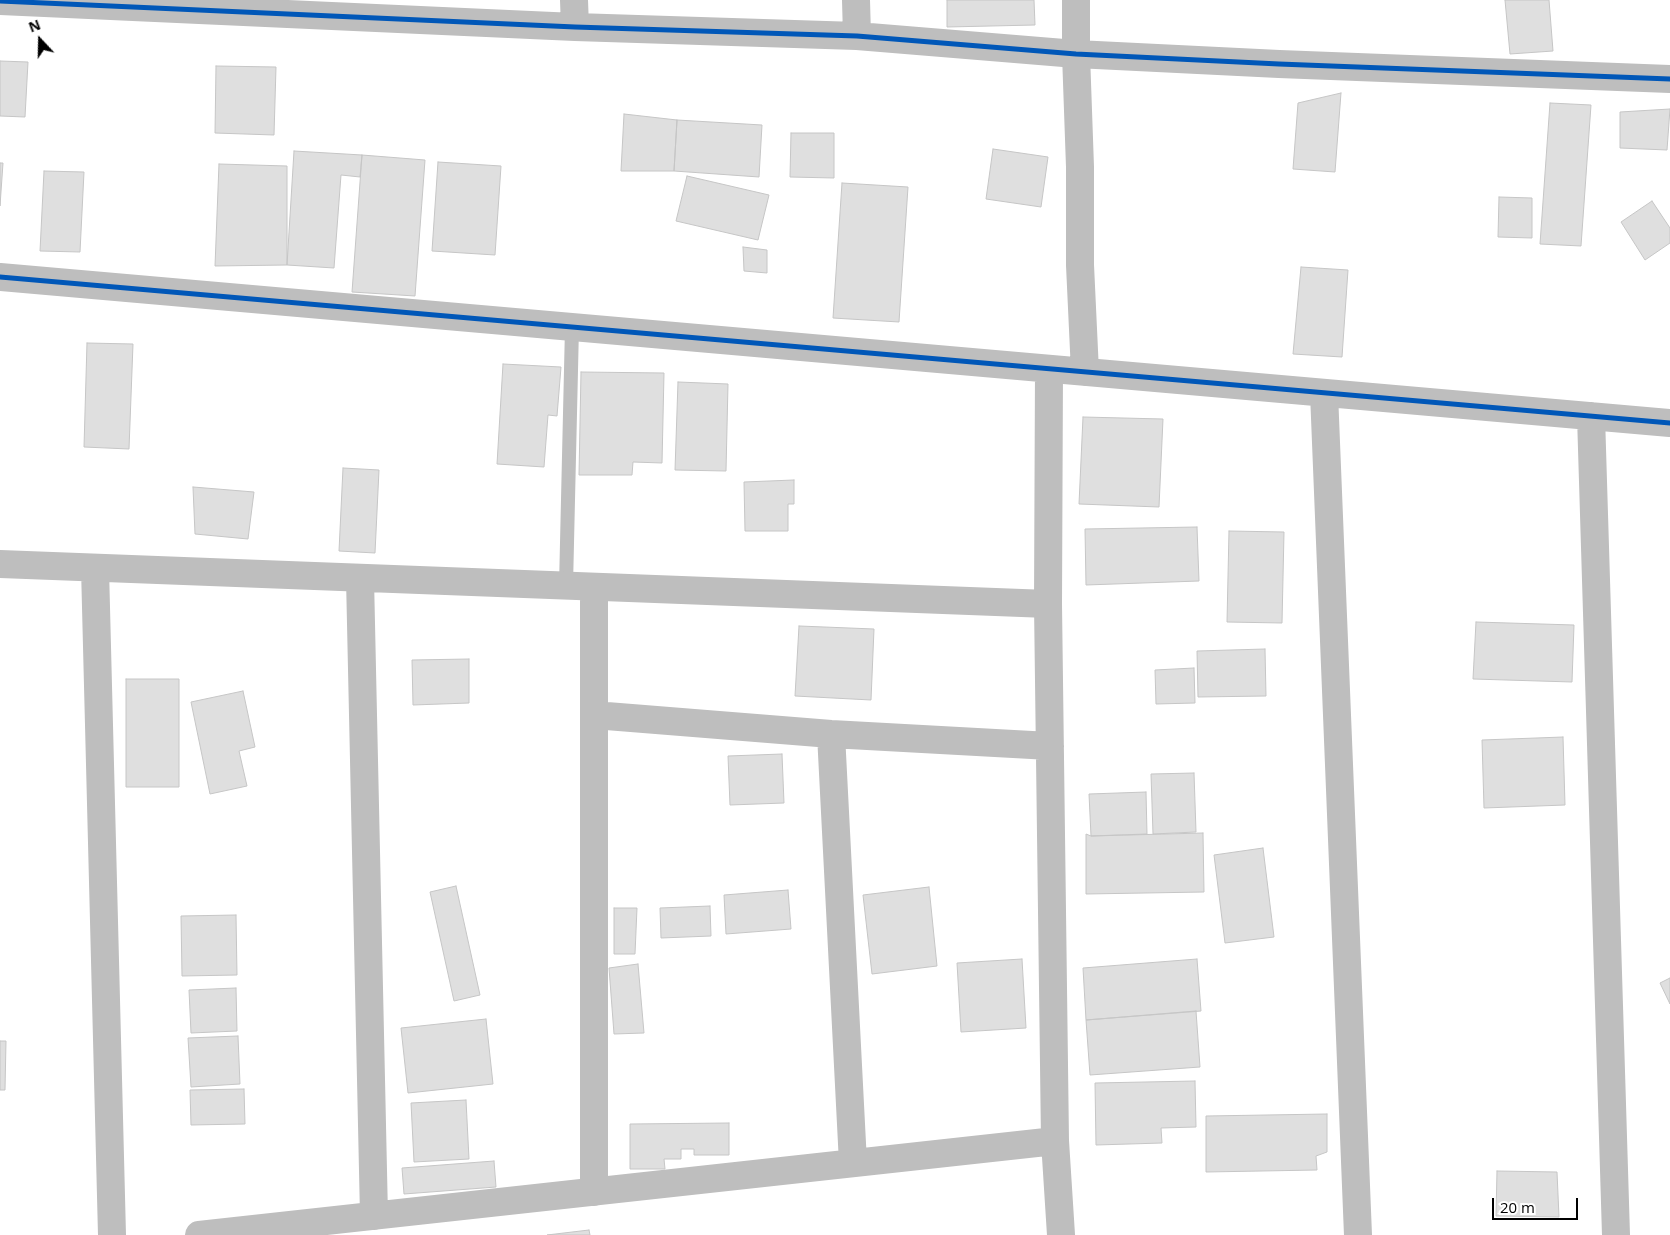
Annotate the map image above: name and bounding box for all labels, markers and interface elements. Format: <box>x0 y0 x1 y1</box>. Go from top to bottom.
north arrow <box>15 15 65 65</box>
text: N <box>26 15 43 36</box>
scale bar <box>1495 1188 1581 1220</box>
text: 20 m <box>1500 1197 1535 1217</box>

